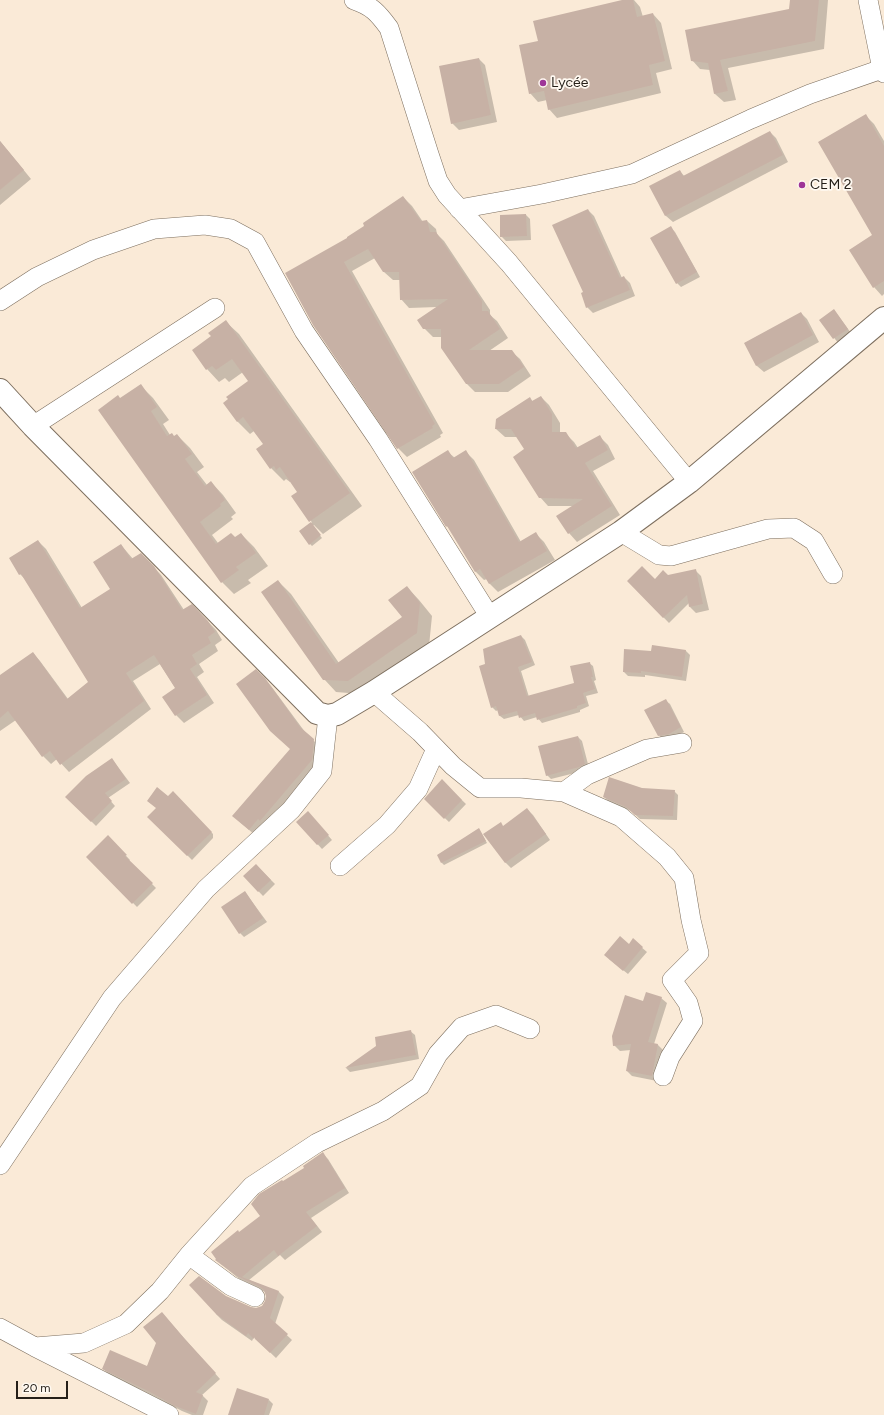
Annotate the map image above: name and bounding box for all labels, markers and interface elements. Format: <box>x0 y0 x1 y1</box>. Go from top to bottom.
place label: Lycée <box>551 75 588 91</box>
marker: Lycée <box>538 78 548 88</box>
place label: CEM 2 <box>810 177 852 193</box>
marker: CEM 2 <box>797 180 807 190</box>
scale bar <box>18 1373 70 1399</box>
text: 20 m <box>23 1381 51 1395</box>

